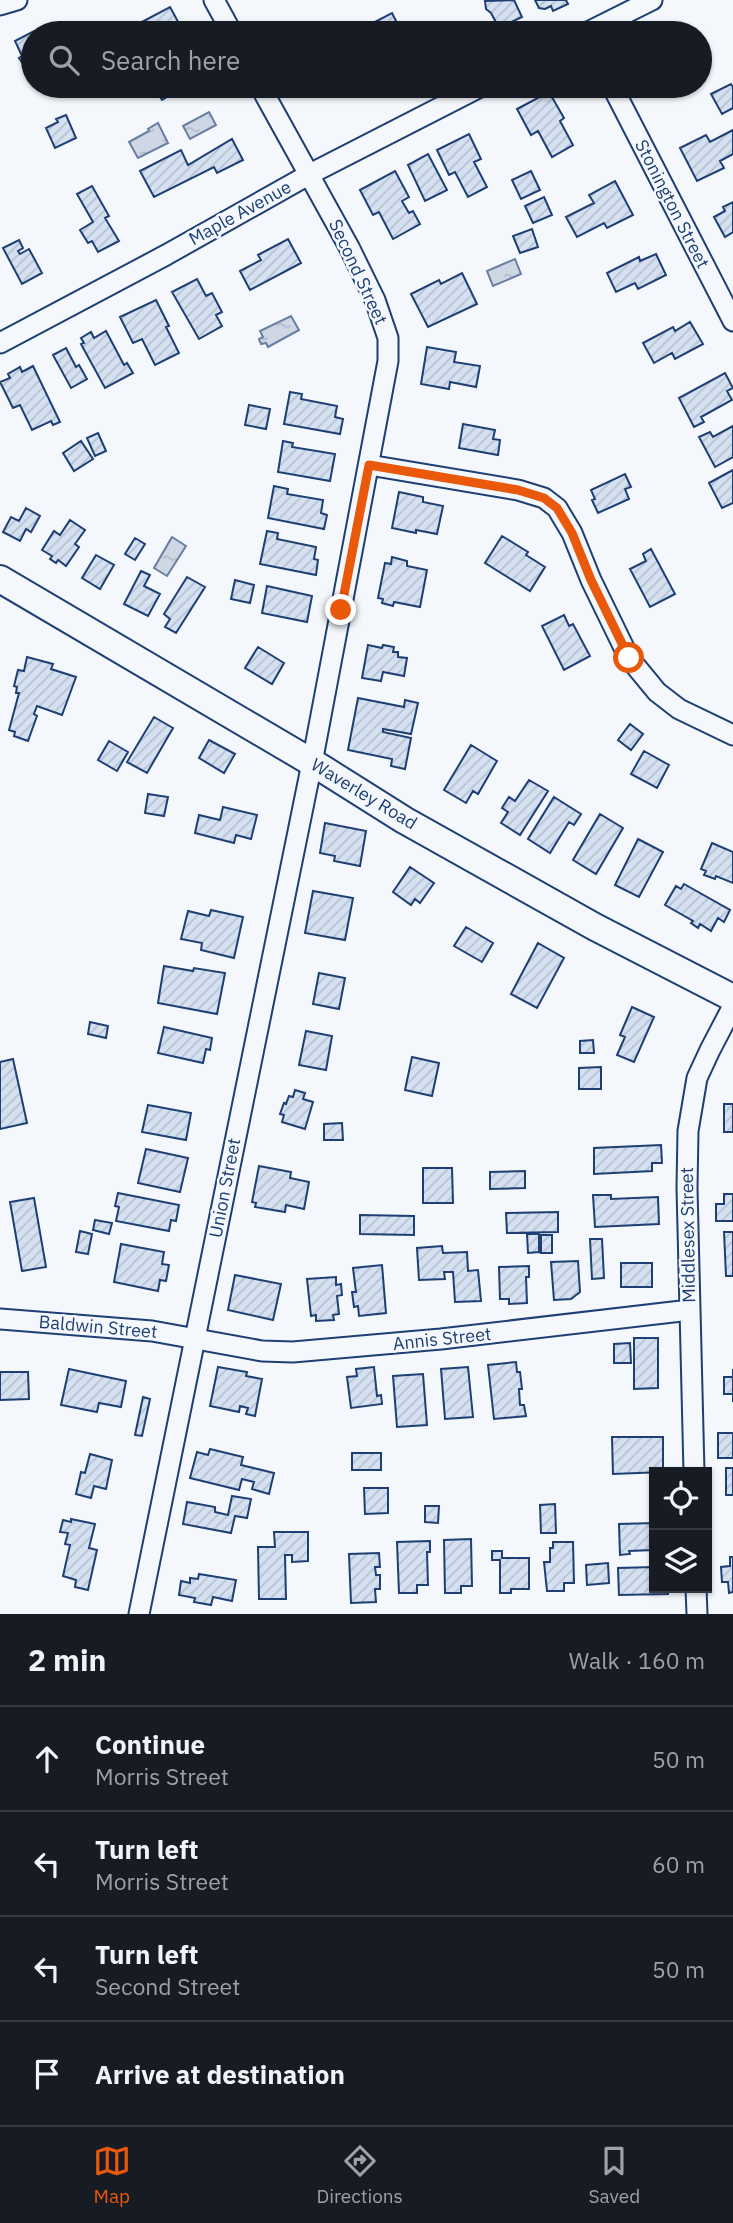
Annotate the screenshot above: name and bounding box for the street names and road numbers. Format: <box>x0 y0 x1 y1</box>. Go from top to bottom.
street label: Stonington Street <box>630 136 715 272</box>
street label: Maple Avenue <box>184 175 295 250</box>
street label: Second Street <box>324 215 393 328</box>
street label: Waverley Road <box>307 753 422 834</box>
street label: Union Street <box>204 1136 245 1240</box>
street label: Middlesex Street <box>675 1167 700 1303</box>
street label: Baldwin Street <box>38 1310 158 1343</box>
street label: Annis Street <box>392 1322 492 1355</box>

